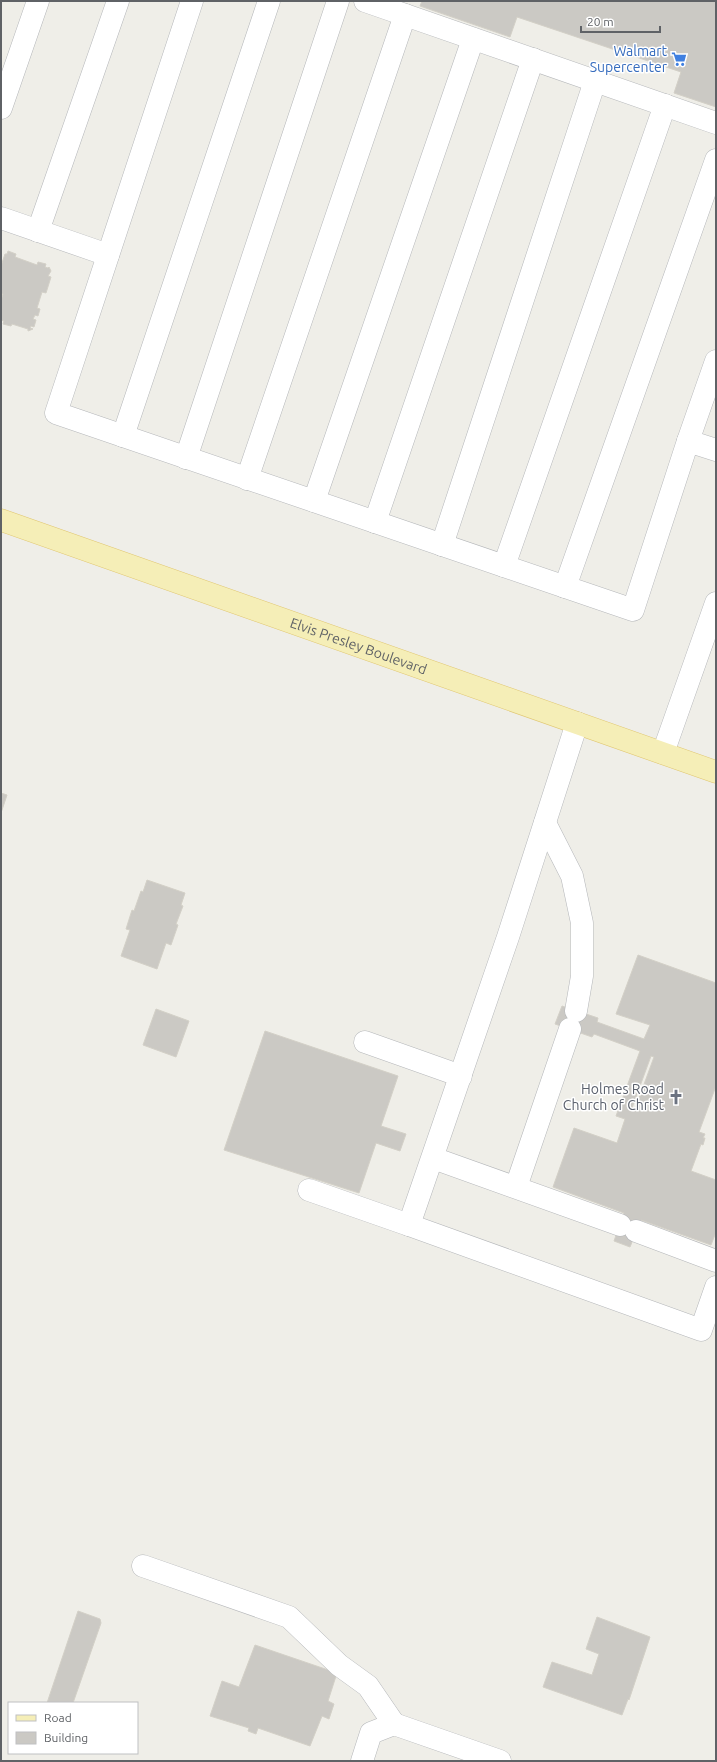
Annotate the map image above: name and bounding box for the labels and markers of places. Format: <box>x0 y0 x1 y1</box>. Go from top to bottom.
place label: Walmart Supercenter <box>590 43 668 75</box>
supermarket icon: Walmart Supercenter <box>670 50 688 68</box>
place label: Holmes Road Church of Christ <box>563 1081 664 1113</box>
church icon: Holmes Road Church of Christ <box>667 1088 685 1106</box>

